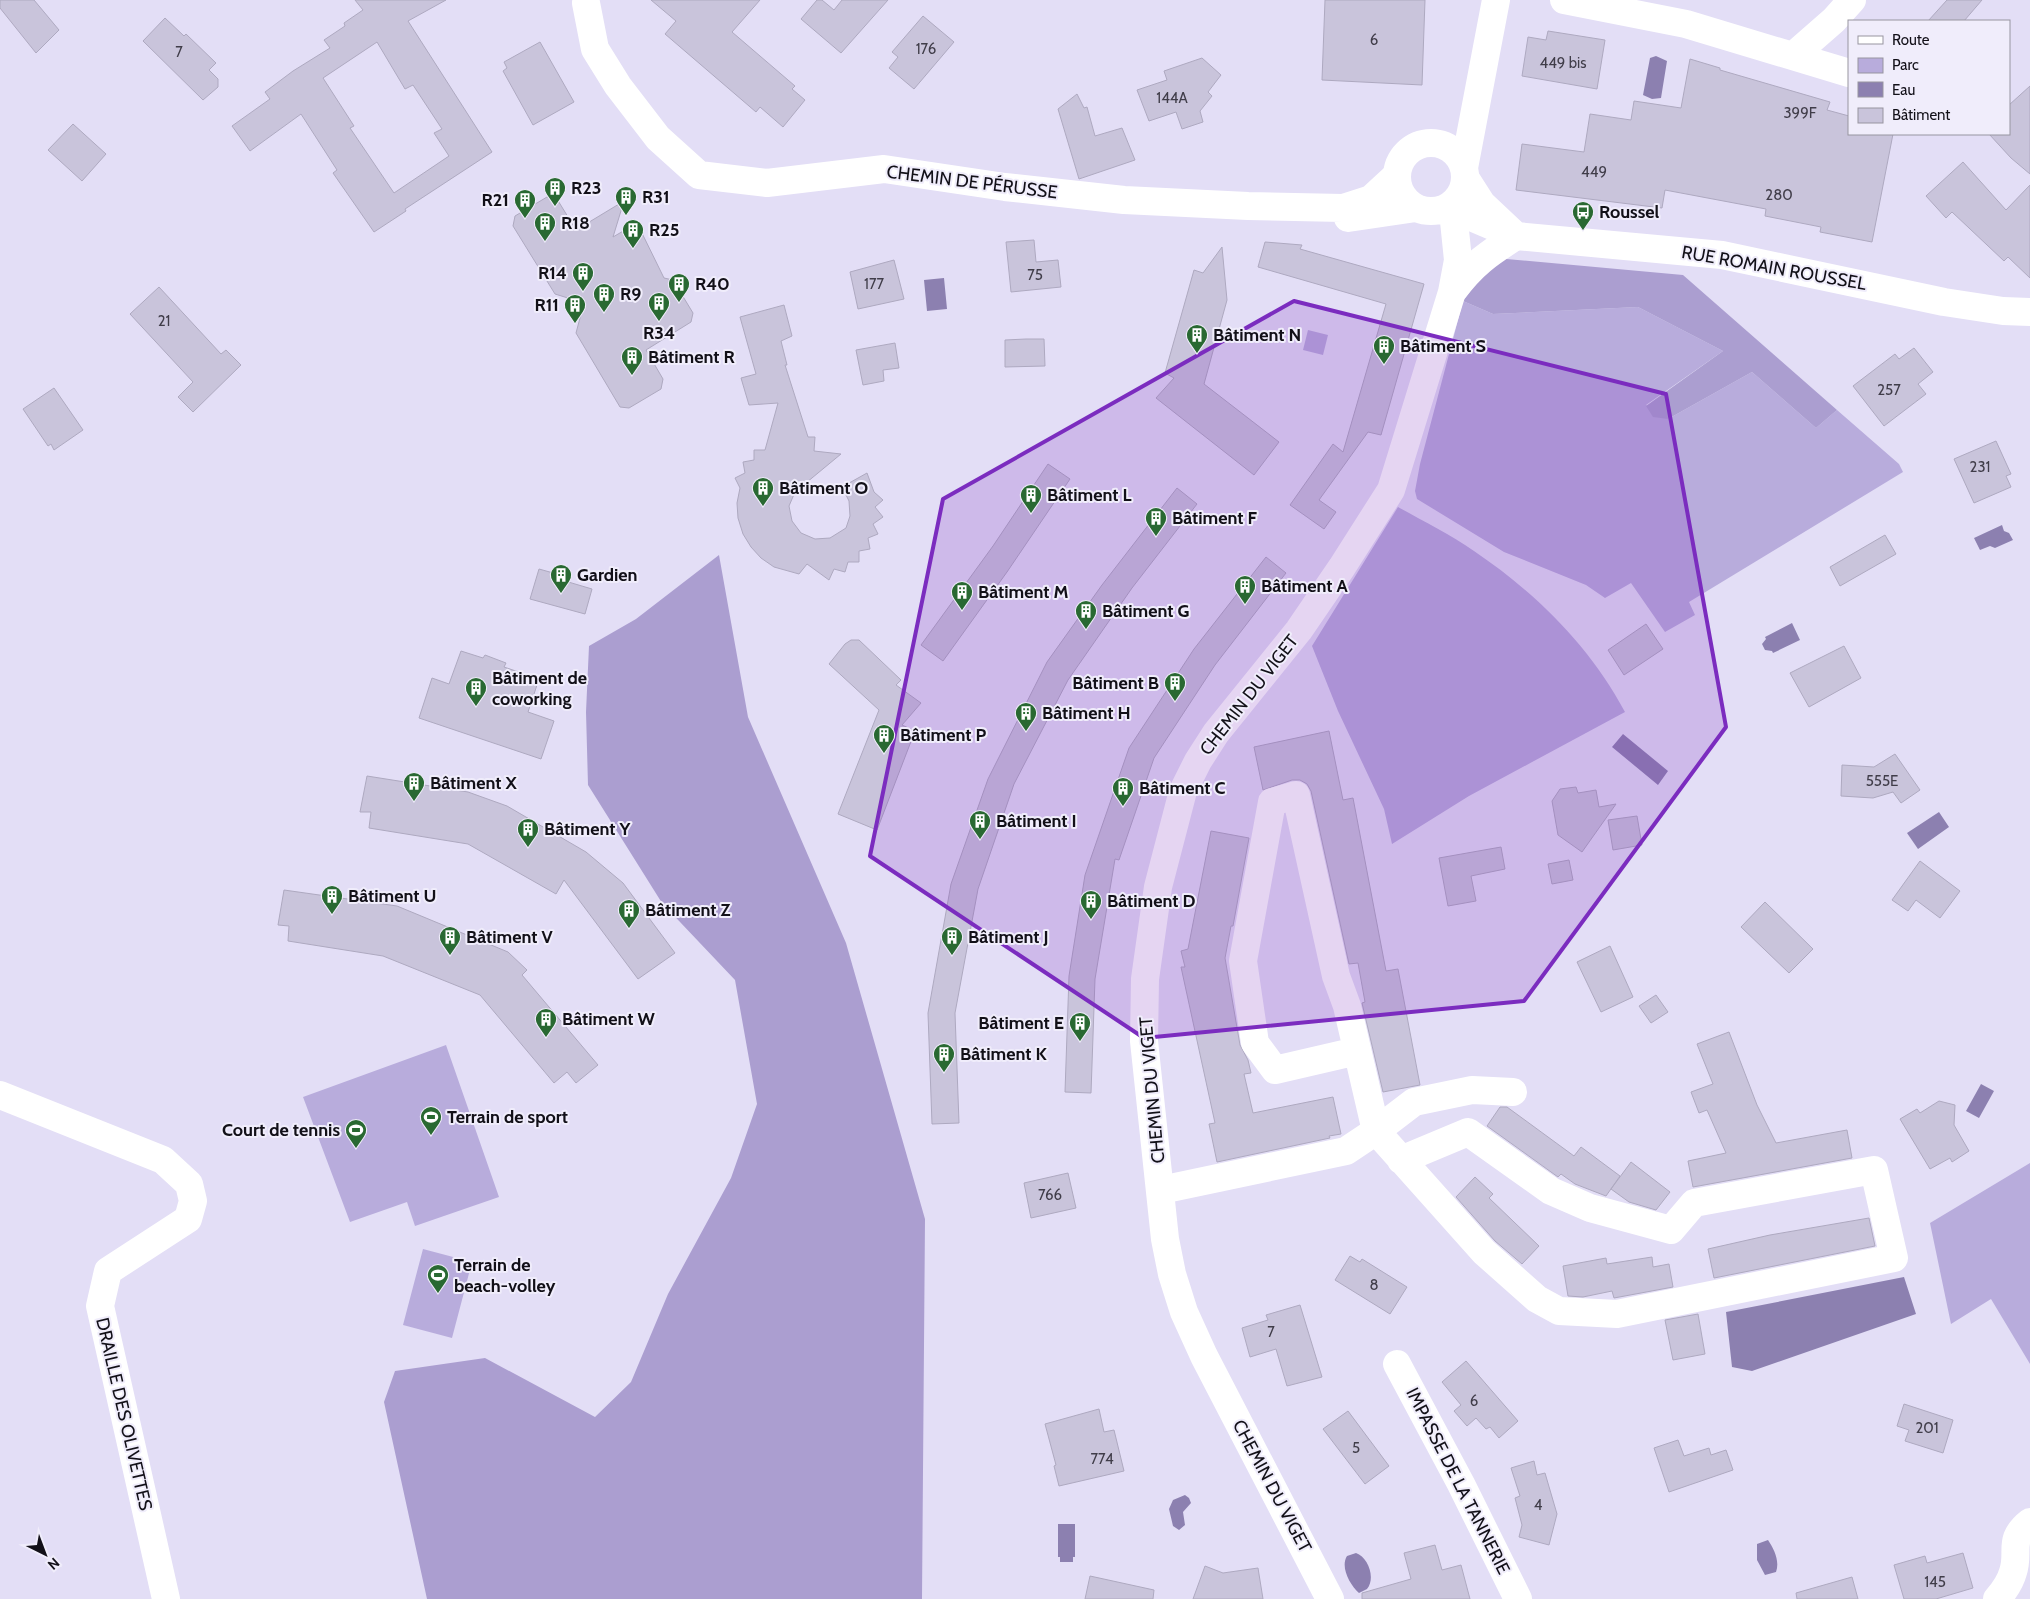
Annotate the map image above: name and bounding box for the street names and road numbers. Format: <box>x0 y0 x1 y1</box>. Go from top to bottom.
street label: CHEMIN DE PÉRUSSE <box>885 161 1059 203</box>
street label: RUE ROMAIN ROUSSEL <box>1680 241 1868 295</box>
street label: CHEMIN DU VIGET <box>1195 630 1303 760</box>
street label: CHEMIN DU VIGET <box>1135 1015 1169 1164</box>
street label: DRAILLE DES OLIVETTES <box>91 1315 157 1513</box>
street label: IMPASSE DE LA TANNERIE <box>1401 1384 1515 1578</box>
street label: CHEMIN DU VIGET <box>1228 1416 1316 1556</box>

